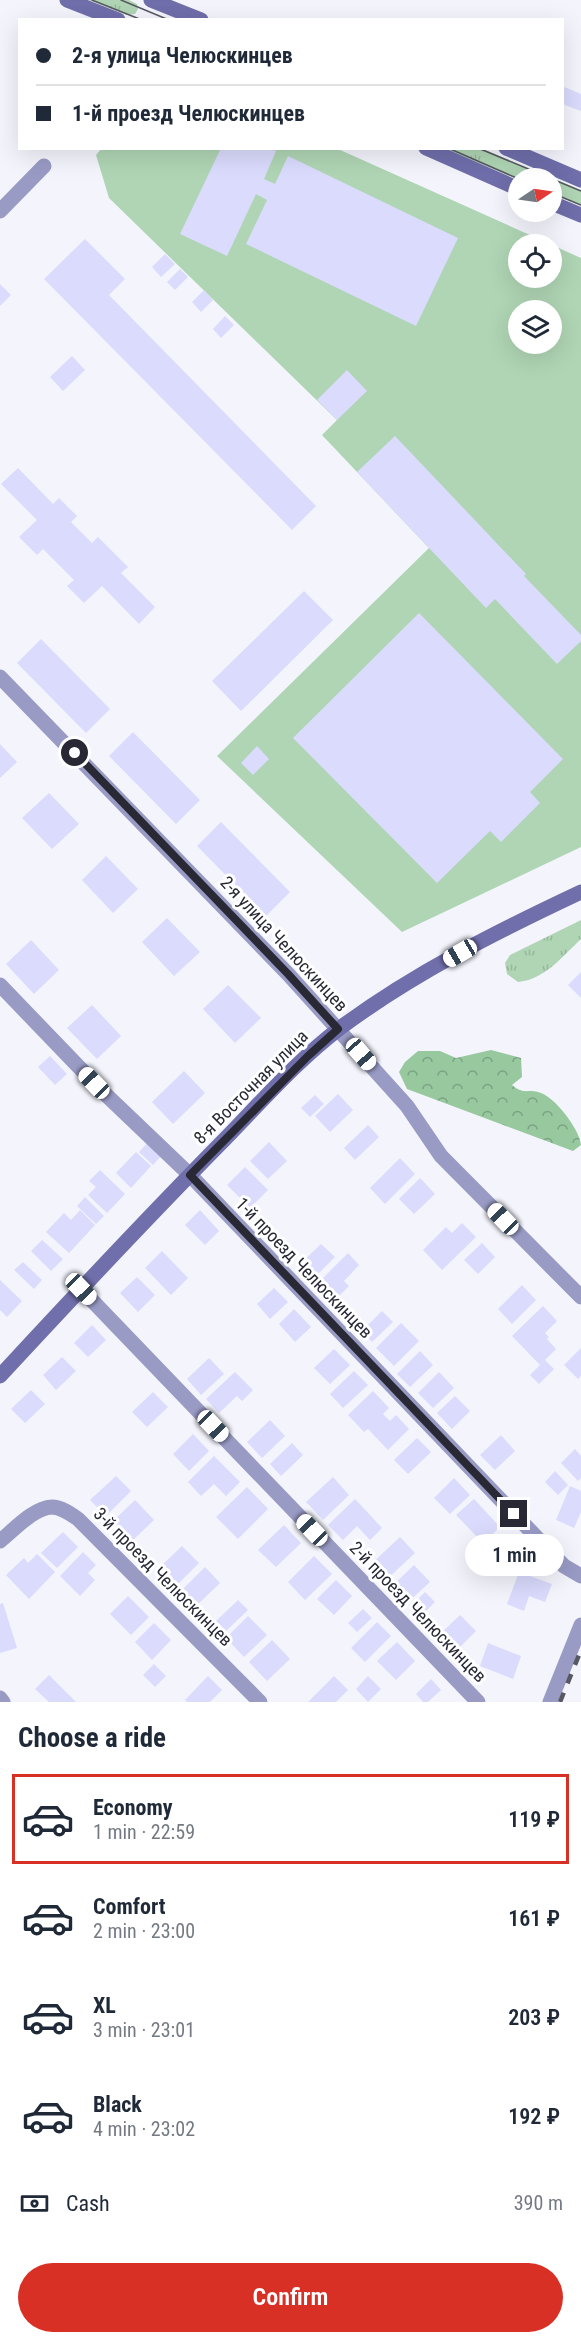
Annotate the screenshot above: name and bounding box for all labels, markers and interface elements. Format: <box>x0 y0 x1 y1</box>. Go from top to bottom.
text: 2-я улица Челюскинцев <box>72 43 293 68</box>
text: 1-й проезд Челюскинцев <box>72 101 305 126</box>
north arrow <box>508 168 562 222</box>
map controls <box>508 168 562 354</box>
button: locate <box>508 234 562 288</box>
button: layers <box>508 300 562 354</box>
route start <box>61 739 88 766</box>
street label: 2-я улица Челюскинцев <box>216 872 352 1016</box>
car <box>440 936 480 970</box>
street label: 8-я Восточная улица <box>189 1025 312 1148</box>
car <box>342 1035 380 1073</box>
car <box>75 1064 113 1102</box>
street label: 1-й проезд Челюскинцев <box>232 1193 377 1342</box>
car <box>484 1200 522 1238</box>
car <box>62 1270 100 1308</box>
car <box>194 1407 232 1445</box>
route end <box>500 1500 527 1527</box>
street label: 3-й проезд Челюскинцев <box>90 1503 237 1650</box>
car <box>293 1511 331 1549</box>
callout: 1 min <box>464 1535 564 1577</box>
street label: 2-й проезд Челюскинцев <box>346 1537 491 1686</box>
text: 1 min <box>492 1543 537 1567</box>
text: Choose a ride <box>18 1722 166 1754</box>
icon: car <box>21 1792 75 1846</box>
text: Economy <box>93 1795 173 1820</box>
text: 119 ₽ <box>508 1807 560 1832</box>
text: 1 min · 22:59 <box>93 1820 195 1844</box>
icon: car <box>21 1891 75 1945</box>
text: Comfort <box>93 1894 166 1919</box>
text: 161 ₽ <box>508 1906 560 1931</box>
text: 2 min · 23:00 <box>93 1919 195 1943</box>
icon: car <box>21 1990 75 2044</box>
text: XL <box>93 1993 116 2018</box>
text: 203 ₽ <box>508 2005 560 2030</box>
text: 3 min · 23:01 <box>93 2018 195 2042</box>
icon: car <box>21 2089 75 2143</box>
text: Black <box>93 2092 142 2117</box>
text: 192 ₽ <box>508 2104 560 2129</box>
text: 4 min · 23:02 <box>93 2117 195 2141</box>
icon: cash <box>18 2187 51 2220</box>
text: Cash <box>66 2191 110 2216</box>
text: 390 m <box>514 2191 563 2215</box>
button: Confirm <box>18 2263 563 2332</box>

